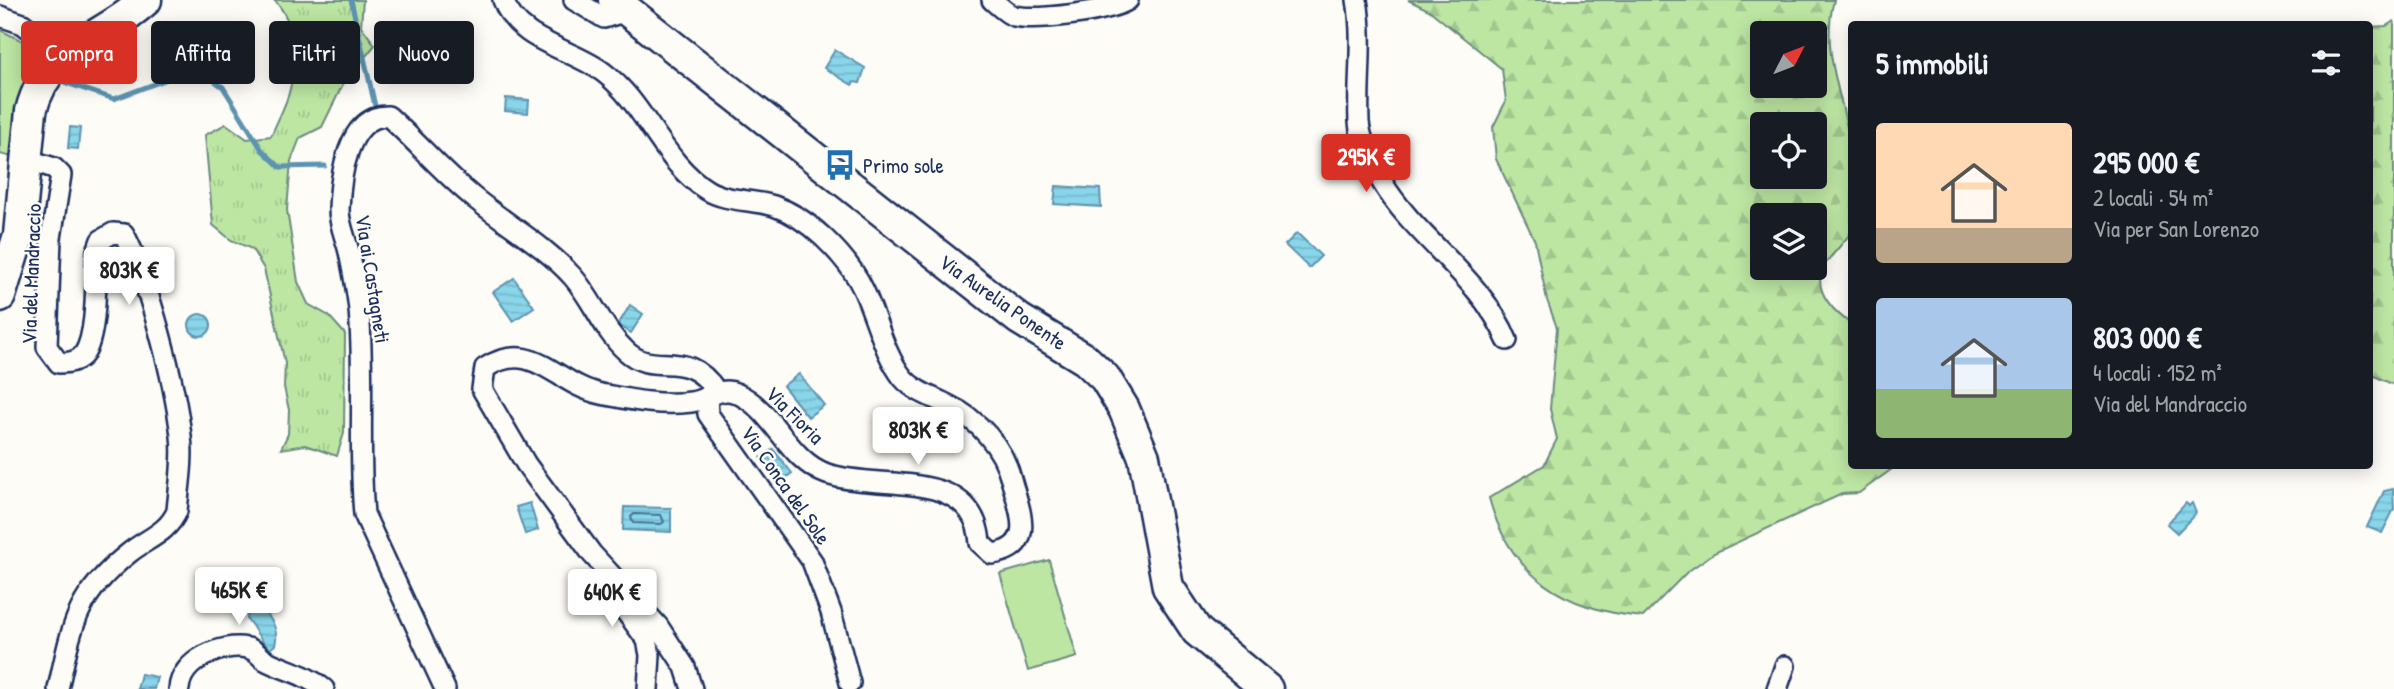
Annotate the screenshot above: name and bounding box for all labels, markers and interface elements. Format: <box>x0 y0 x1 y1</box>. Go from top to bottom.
chip: Compra <box>21 21 137 84</box>
chip: Affitta <box>151 21 255 84</box>
chip: Filtri <box>269 21 360 84</box>
chip: Nuovo <box>374 21 474 84</box>
north arrow <box>1750 21 1827 98</box>
map controls <box>1750 21 1827 280</box>
text: 5 immobili <box>1876 43 1989 83</box>
icon: filters <box>2307 44 2345 82</box>
button: locate <box>1750 112 1827 189</box>
pin: 295K € <box>1309 134 1423 194</box>
text: 295K € <box>1337 141 1395 172</box>
text: 295 000 € <box>2093 142 2199 182</box>
bus stop icon: Primo sole <box>823 148 857 182</box>
place label: Primo sole <box>863 151 944 180</box>
icon: home <box>1932 151 2016 235</box>
text: 2 locali · 54 m² <box>2093 182 2213 213</box>
street label: Via del Mandraccio <box>14 203 48 345</box>
button: layers <box>1750 203 1827 280</box>
street label: Via ai Castagneti <box>349 213 397 345</box>
text: Via per San Lorenzo <box>2093 213 2259 244</box>
pin: 803K € <box>72 247 186 307</box>
street label: Via Aurelia Ponente <box>933 247 1073 357</box>
text: 803K € <box>100 254 158 285</box>
text: 803 000 € <box>2093 317 2201 357</box>
icon: home <box>1932 326 2016 410</box>
text: 4 locali · 152 m² <box>2093 357 2222 388</box>
street label: Via Fioria <box>759 379 831 451</box>
text: Via del Mandraccio <box>2093 388 2247 419</box>
pin: 803K € <box>861 407 975 467</box>
text: 803K € <box>889 414 947 445</box>
street label: Via Conca del Sole <box>734 420 838 550</box>
pin: 465K € <box>182 568 296 627</box>
pin: 640K € <box>555 570 669 629</box>
text: 465K € <box>211 574 267 605</box>
text: 640K € <box>584 576 640 607</box>

